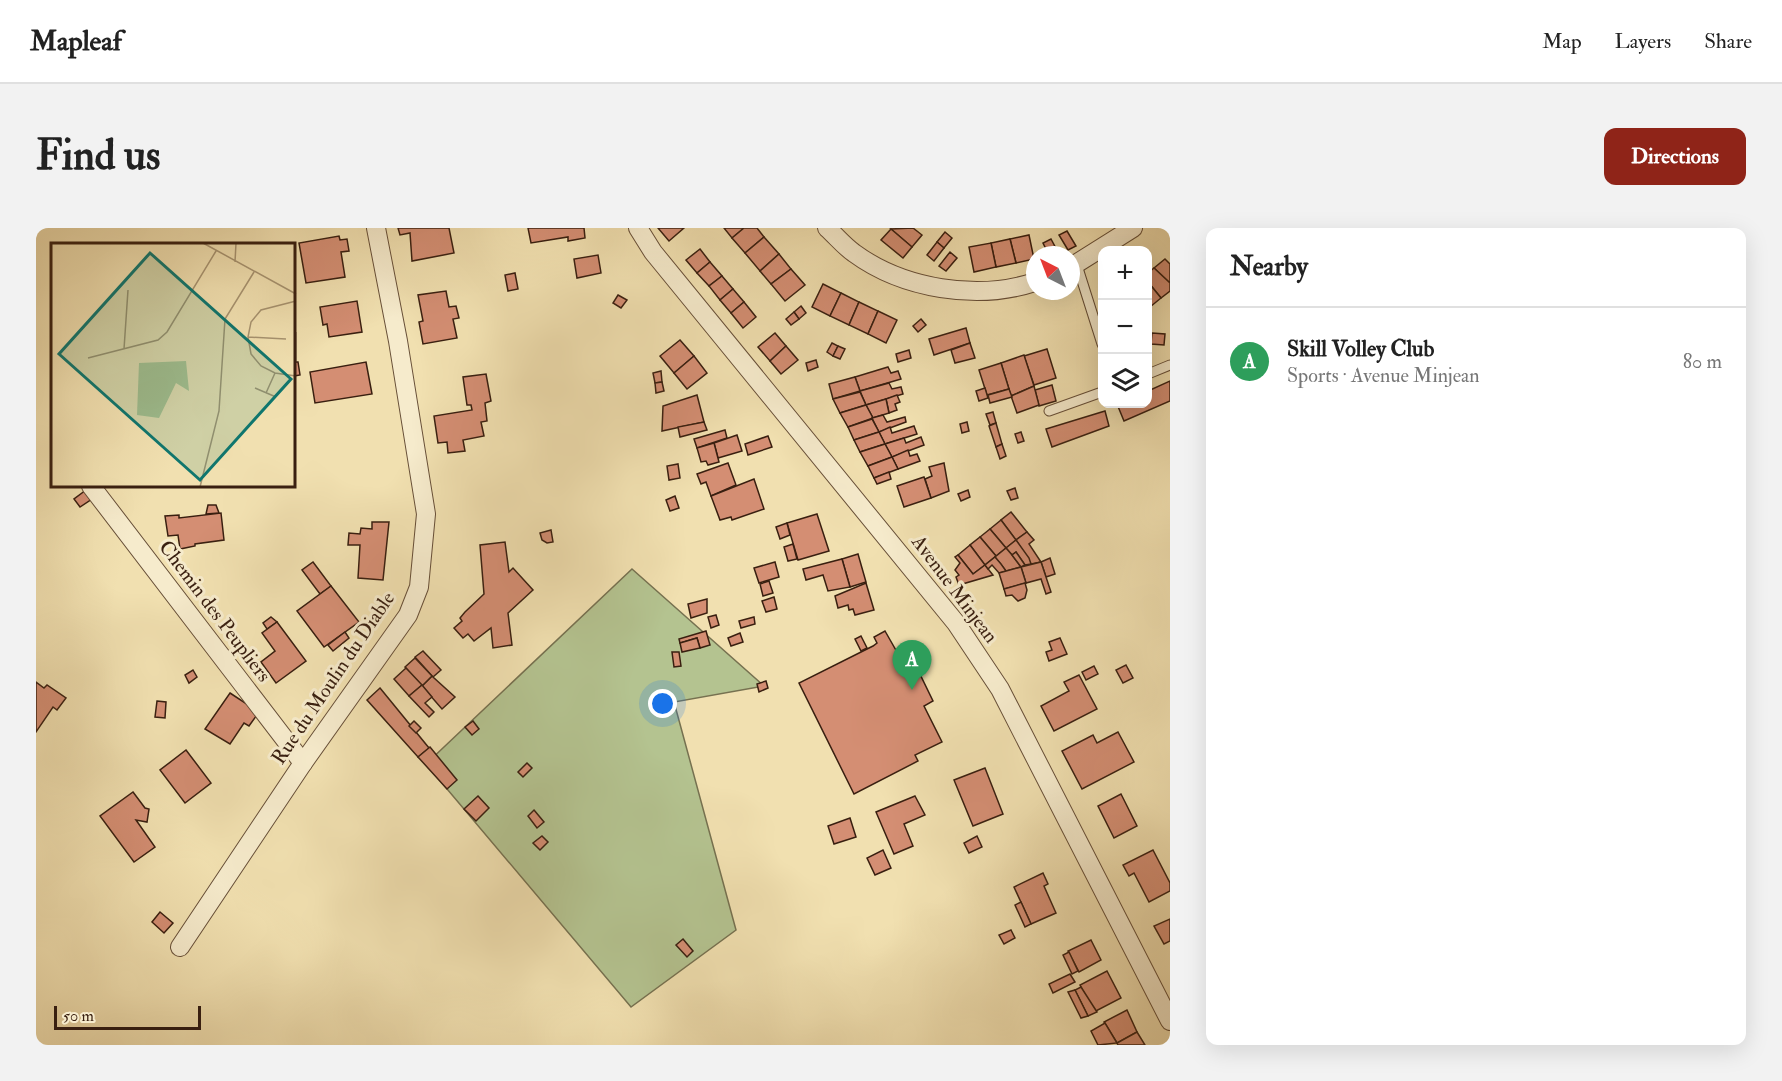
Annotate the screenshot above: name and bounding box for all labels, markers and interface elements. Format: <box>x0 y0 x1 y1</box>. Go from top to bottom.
text: Mapleaf <box>30 24 122 59</box>
text: Map <box>1542 28 1582 55</box>
text: Layers <box>1615 28 1671 55</box>
text: Share <box>1704 28 1752 55</box>
button: Directions <box>1604 128 1746 185</box>
text: Find us <box>36 130 160 182</box>
inset map <box>51 243 296 488</box>
north arrow <box>1026 246 1080 300</box>
map controls <box>1098 246 1152 408</box>
button: + <box>1098 246 1152 300</box>
text: Nearby <box>1230 251 1308 283</box>
button: − <box>1098 300 1152 354</box>
text: Skill Volley Club <box>1287 335 1434 363</box>
text: A <box>1243 349 1256 374</box>
text: 80 m <box>1683 349 1722 374</box>
button: layers <box>1098 354 1152 408</box>
text: Sports · Avenue Minjean <box>1287 363 1480 388</box>
street label: Avenue Minjean <box>906 529 1004 648</box>
street label: Chemin des Peupliers <box>153 535 277 688</box>
street label: Rue du Moulin du Diable <box>266 587 400 769</box>
pin: A <box>892 640 932 690</box>
your location <box>648 689 677 718</box>
scale bar <box>54 1003 201 1030</box>
text: 50 m <box>63 1006 94 1026</box>

